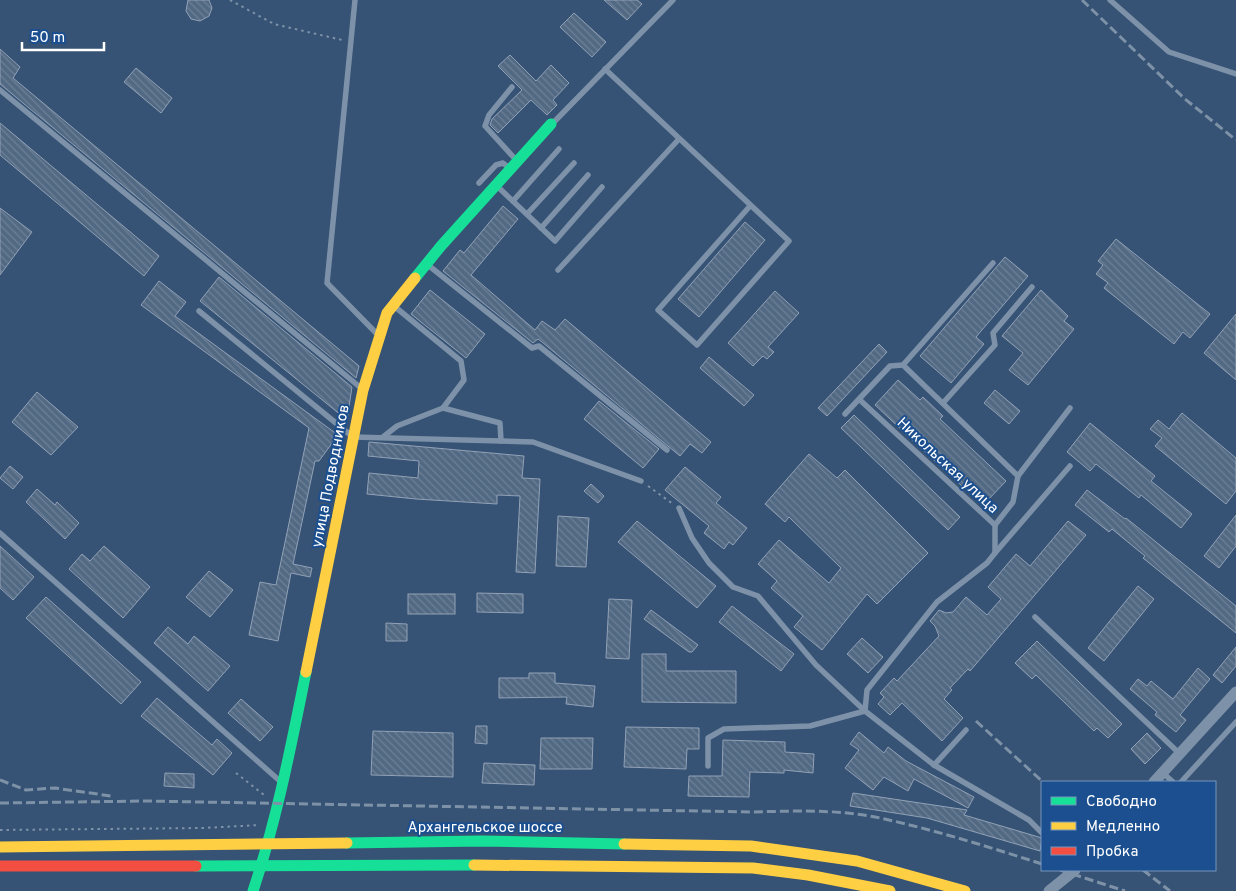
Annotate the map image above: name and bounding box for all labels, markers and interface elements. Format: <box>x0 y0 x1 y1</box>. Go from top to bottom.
scale bar <box>22 20 105 52</box>
text: 50 m <box>30 29 65 48</box>
street label: улица Подводников <box>308 403 355 549</box>
street label: Никольская улица <box>892 414 1002 518</box>
legend <box>1041 781 1216 871</box>
text: Свободно <box>1086 793 1157 812</box>
text: Медленно <box>1086 818 1160 837</box>
street label: Архангельское шоссе <box>408 819 562 838</box>
text: Пробка <box>1086 843 1138 862</box>

